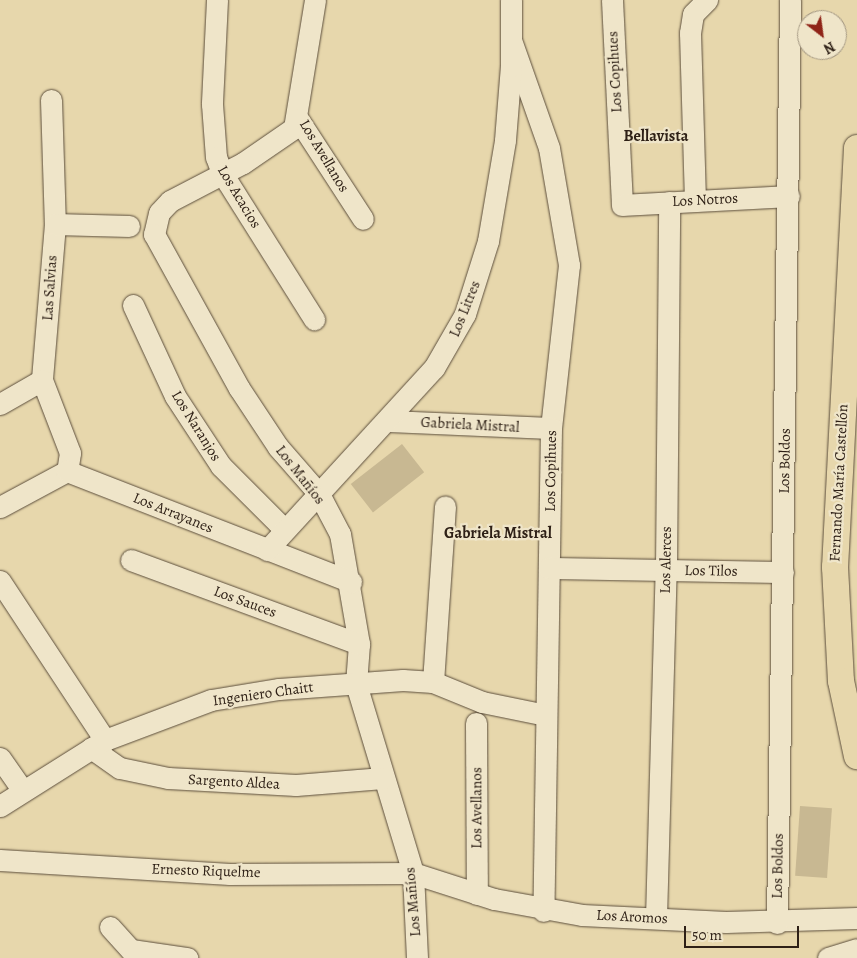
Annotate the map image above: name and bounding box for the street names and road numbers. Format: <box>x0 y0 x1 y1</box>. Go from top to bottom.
street label: Los Copihues <box>604 31 626 113</box>
street label: Los Avellanos <box>295 116 353 196</box>
street label: Los Acacios <box>213 162 265 232</box>
street label: Los Notros <box>672 189 738 211</box>
street label: Las Salvias <box>39 255 61 321</box>
street label: Los Litres <box>446 278 484 340</box>
street label: Los Naranjos <box>167 387 225 465</box>
street label: Fernando María Castellón <box>826 404 852 562</box>
street label: Gabriela Mistral <box>420 413 520 437</box>
street label: Los Boldos <box>775 428 795 494</box>
street label: Los Copihues <box>541 430 561 512</box>
street label: Los Mañíos <box>271 442 329 508</box>
street label: Los Arrayanes <box>130 489 216 537</box>
street label: Los Alerces <box>656 526 676 594</box>
street label: Los Tilos <box>684 562 738 580</box>
street label: Los Sauces <box>211 582 279 622</box>
street label: Ingeniero Chaitt <box>212 678 314 710</box>
street label: Los Avellanos <box>468 767 486 849</box>
street label: Sargento Aldea <box>188 771 280 793</box>
street label: Los Boldos <box>768 833 788 899</box>
street label: Ernesto Riquelme <box>151 860 261 882</box>
street label: Los Mañíos <box>401 866 425 938</box>
street label: Los Aromos <box>596 906 668 928</box>

